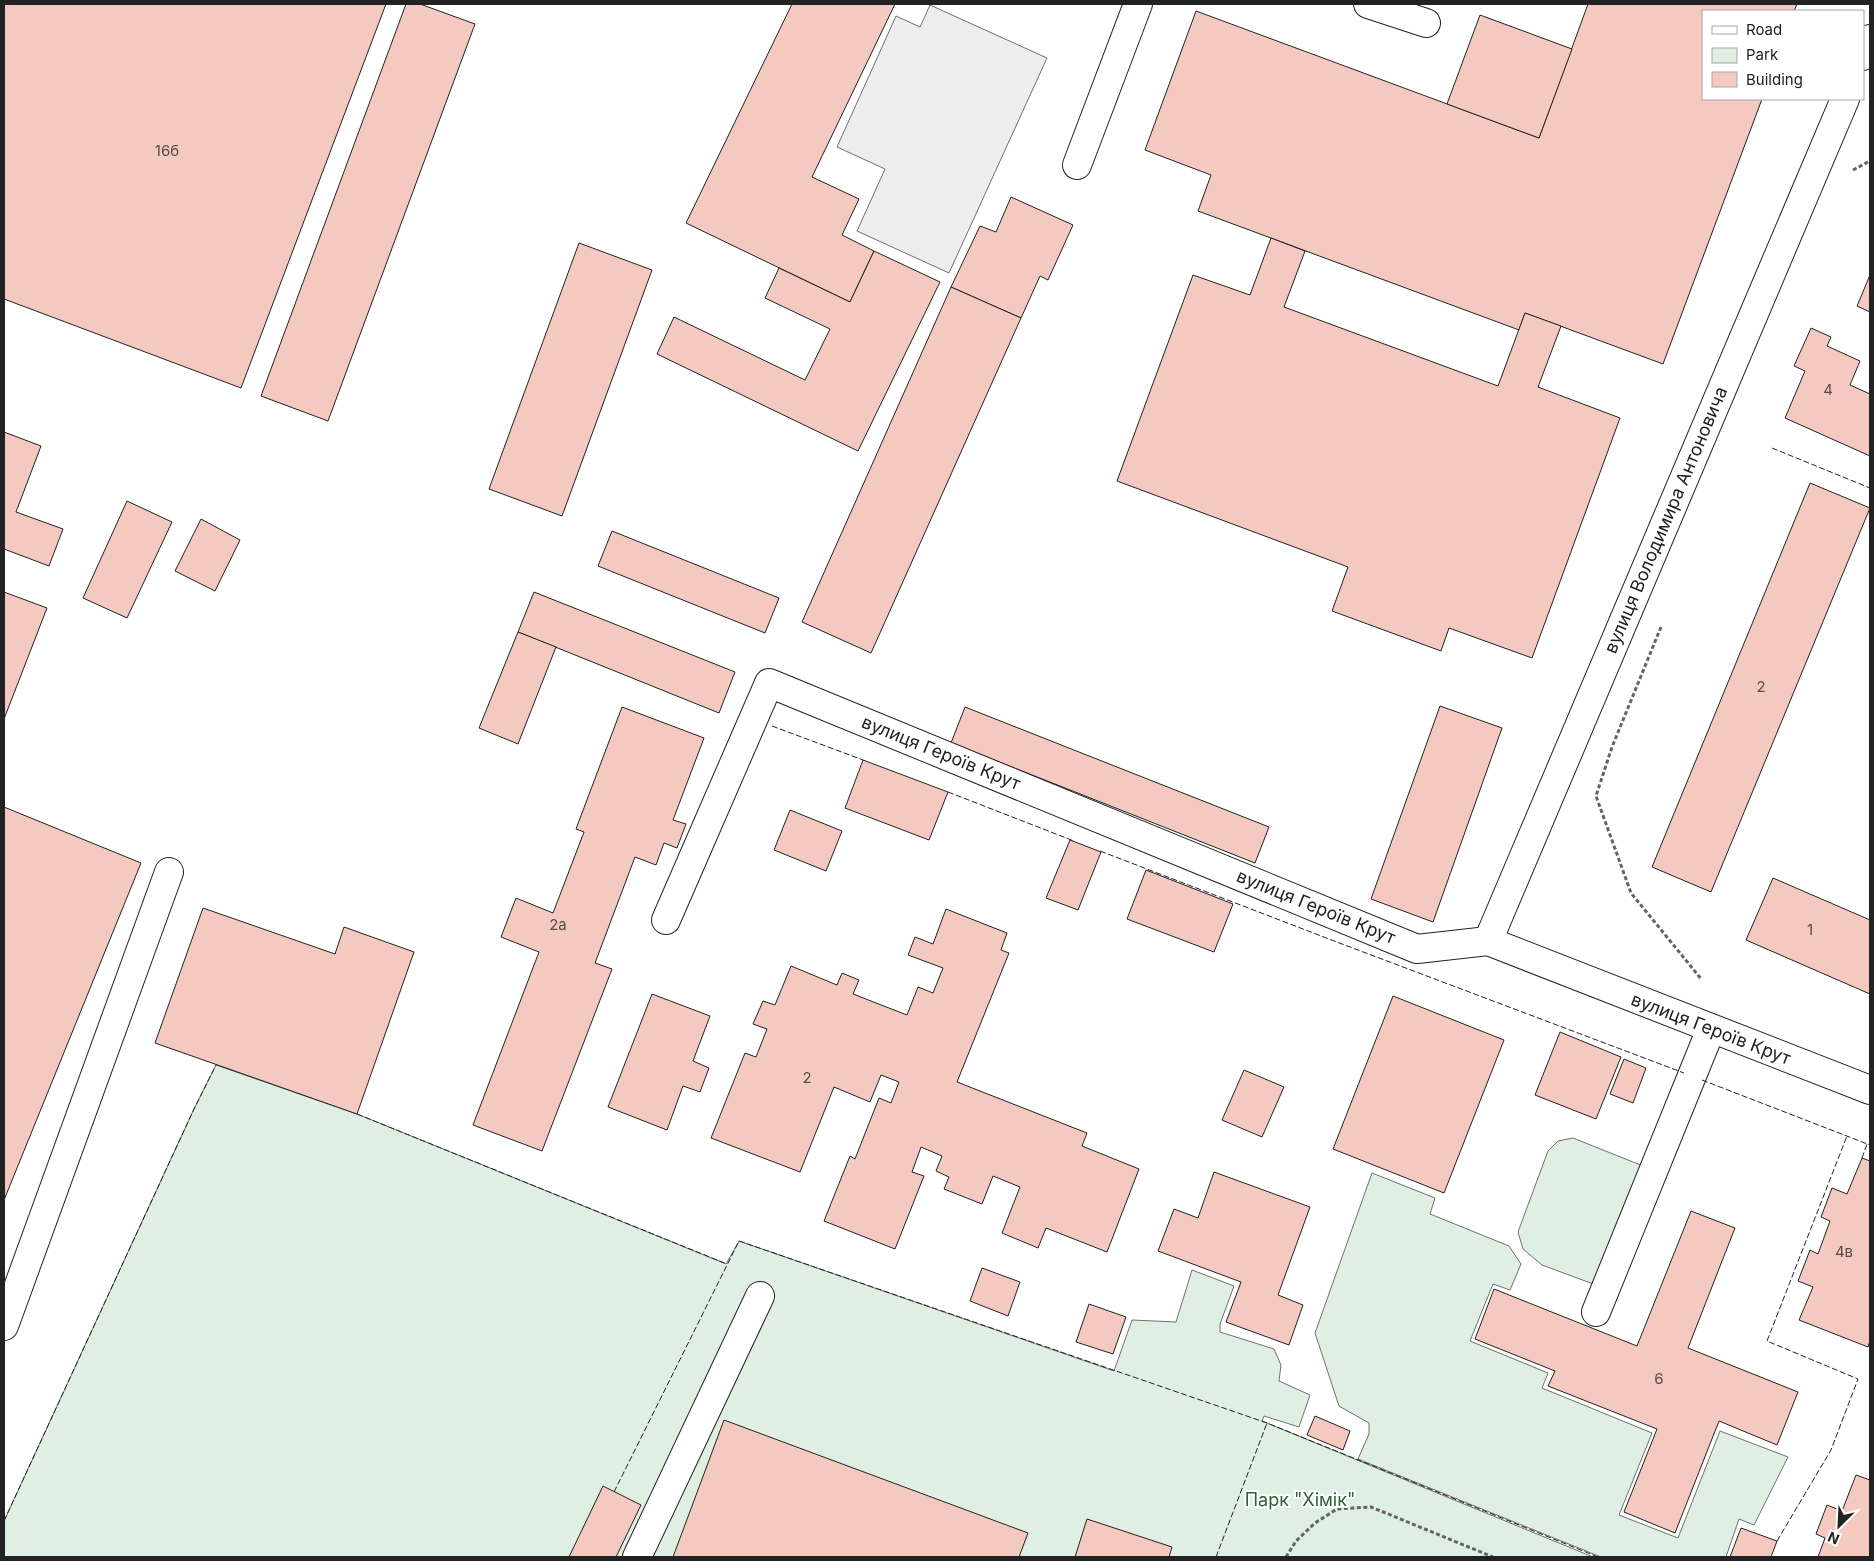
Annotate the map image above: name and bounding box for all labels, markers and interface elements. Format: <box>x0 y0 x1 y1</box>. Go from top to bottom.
legend <box>1702 10 1864 100</box>
text: Road <box>1746 20 1782 39</box>
text: Park <box>1746 45 1779 64</box>
text: Building <box>1746 70 1803 89</box>
house number: 16б <box>155 141 179 160</box>
house number: 4 <box>1823 380 1833 399</box>
street label: вулиця Володимира Антоновича <box>1600 383 1731 656</box>
house number: 2 <box>1756 677 1766 696</box>
street label: вулиця Героїв Крут <box>859 711 1024 794</box>
street label: вулиця Героїв Крут <box>1234 865 1399 948</box>
house number: 2а <box>549 915 567 934</box>
house number: 1 <box>1807 920 1813 939</box>
street label: вулиця Героїв Крут <box>1628 988 1795 1069</box>
house number: 2 <box>802 1068 812 1087</box>
house number: 4в <box>1835 1242 1853 1261</box>
house number: 6 <box>1654 1369 1664 1388</box>
park label: Парк "Хімік" <box>1245 1489 1355 1510</box>
north arrow <box>1814 1501 1864 1551</box>
text: N <box>1825 1528 1842 1548</box>

